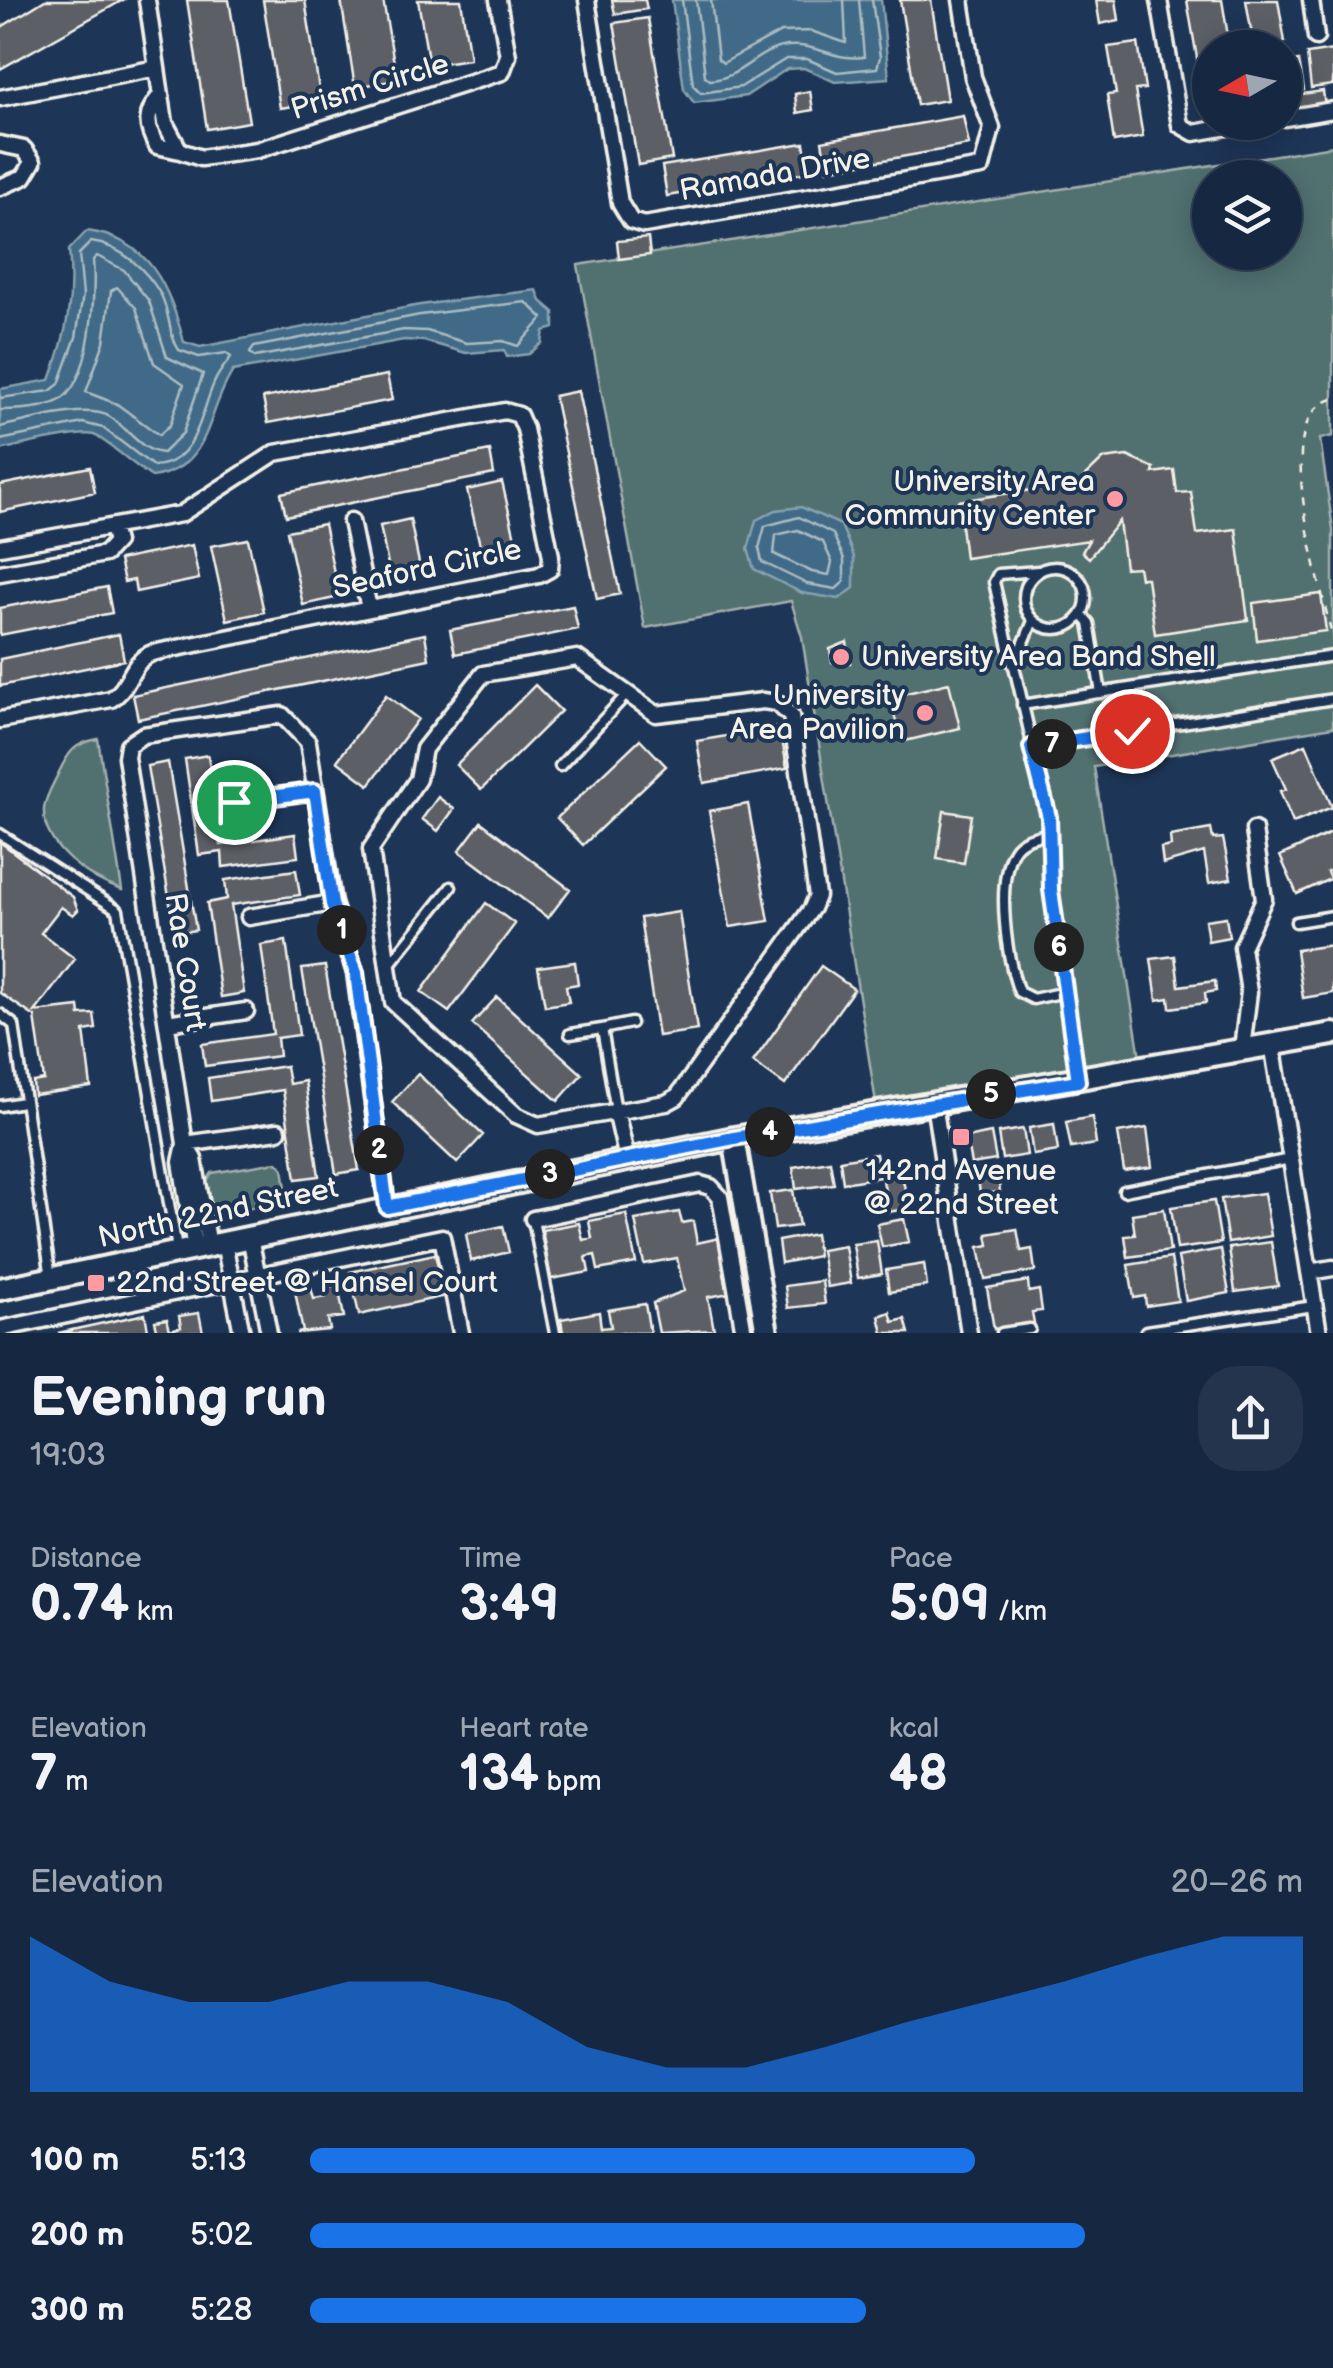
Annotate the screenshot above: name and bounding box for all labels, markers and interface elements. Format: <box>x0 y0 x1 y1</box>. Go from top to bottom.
north arrow <box>1192 30 1302 140</box>
map controls <box>1192 30 1302 270</box>
street label: Prism Circle <box>287 46 453 128</box>
street label: Ramada Drive <box>677 141 873 209</box>
button: layers <box>1192 160 1302 270</box>
place label: University Area Community Center <box>845 464 1096 534</box>
marker: University Area Community Center <box>1104 488 1126 510</box>
street label: Seaford Circle <box>329 531 525 607</box>
place label: University Area Band Shell <box>861 639 1216 675</box>
marker: University Area Band Shell <box>830 646 852 668</box>
place label: University Area Pavilion <box>730 678 905 748</box>
pin <box>1090 689 1175 774</box>
marker: University Area Pavilion <box>914 702 936 724</box>
icon: check <box>1105 704 1160 759</box>
pin: 7 <box>1027 719 1077 769</box>
text: 7 <box>1044 727 1060 760</box>
pin <box>192 760 277 845</box>
icon: arrive <box>207 775 262 830</box>
street label: Rae Court <box>156 890 214 1034</box>
pin: 1 <box>317 905 367 955</box>
text: 1 <box>336 913 348 946</box>
pin: 6 <box>1034 922 1084 972</box>
text: 6 <box>1051 930 1067 963</box>
pin: 5 <box>966 1069 1016 1119</box>
text: 5 <box>983 1077 999 1110</box>
pin: 4 <box>745 1107 795 1157</box>
text: 4 <box>762 1115 778 1148</box>
pin: 2 <box>354 1125 404 1175</box>
marker: 142nd Avenue @ 22nd Street <box>950 1126 972 1148</box>
text: 2 <box>371 1133 387 1166</box>
pin: 3 <box>525 1149 575 1199</box>
place label: 142nd Avenue @ 22nd Street <box>863 1153 1059 1223</box>
text: 3 <box>542 1157 558 1190</box>
street label: North 22nd Street <box>95 1170 341 1256</box>
place label: 22nd Street @ Hansel Court <box>116 1265 498 1301</box>
marker: 22nd Street @ Hansel Court <box>85 1272 107 1294</box>
text: Evening run <box>30 1365 327 1432</box>
button: share <box>1198 1366 1303 1471</box>
text: 19:03 <box>30 1436 106 1475</box>
text: Distance <box>30 1542 142 1575</box>
text: Time <box>459 1542 521 1575</box>
text: Pace <box>889 1542 953 1575</box>
text: 0.74 <box>30 1575 129 1635</box>
text: 3:49 <box>459 1575 559 1635</box>
text: 5:09 <box>889 1575 990 1635</box>
text: km <box>129 1595 174 1628</box>
text: /km <box>990 1595 1047 1628</box>
text: Elevation <box>30 1712 147 1745</box>
text: Heart rate <box>459 1712 589 1745</box>
text: kcal <box>889 1712 939 1745</box>
text: 7 <box>30 1745 58 1805</box>
text: 134 <box>459 1745 539 1805</box>
text: 48 <box>889 1745 948 1805</box>
text: m <box>58 1765 88 1798</box>
text: bpm <box>539 1765 602 1798</box>
text: Elevation <box>30 1863 163 1902</box>
text: 20–26 m <box>1171 1863 1303 1902</box>
text: 100 m <box>30 2141 119 2180</box>
text: 5:13 <box>190 2141 247 2180</box>
text: 200 m <box>30 2216 124 2255</box>
text: 5:02 <box>190 2216 253 2255</box>
text: 300 m <box>30 2291 125 2330</box>
text: 5:28 <box>190 2291 252 2330</box>

